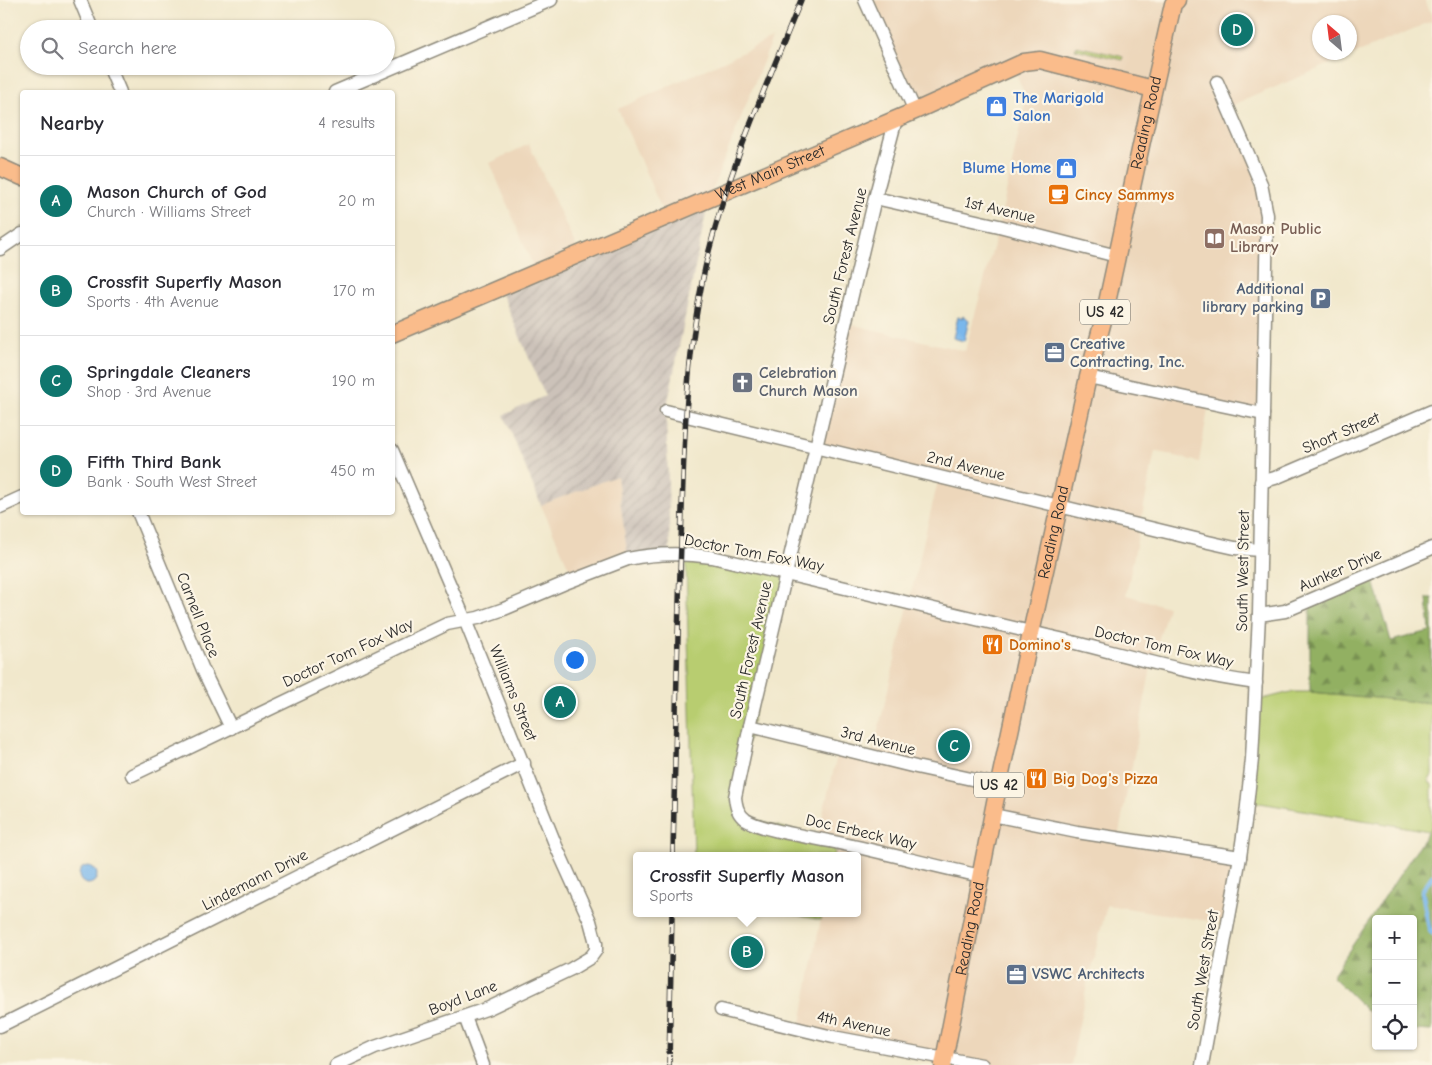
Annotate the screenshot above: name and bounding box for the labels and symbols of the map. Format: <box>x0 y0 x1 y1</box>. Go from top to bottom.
pin: D <box>1221 11 1253 49</box>
north arrow <box>1312 15 1357 60</box>
street label: Reading Road <box>1127 74 1165 171</box>
place label: The Marigold Salon <box>1013 89 1104 125</box>
shop icon: The Marigold Salon <box>985 95 1009 119</box>
street label: West Main Street <box>713 141 828 204</box>
shop icon: Blume Home <box>1055 156 1079 180</box>
place label: Blume Home <box>963 159 1051 177</box>
cafe icon: Cincy Sammys <box>1047 183 1071 207</box>
street label: South Forest Avenue <box>819 186 871 326</box>
place label: Cincy Sammys <box>1075 186 1174 204</box>
street label: 1st Avenue <box>963 193 1037 227</box>
place label: Mason Public Library <box>1230 220 1322 256</box>
library icon: Mason Public Library <box>1202 226 1226 250</box>
place label: Additional library parking <box>1202 280 1304 316</box>
parking icon: Additional library parking <box>1308 286 1332 310</box>
road number: US 42 <box>1080 300 1130 324</box>
place label: Creative Contracting, Inc. <box>1070 335 1184 371</box>
office icon: Creative Contracting, Inc. <box>1042 341 1066 365</box>
place label: Celebration Church Mason <box>759 364 858 400</box>
church icon: Celebration Church Mason <box>731 370 755 394</box>
street label: Short Street <box>1300 408 1383 457</box>
street label: 2nd Avenue <box>925 448 1007 484</box>
street label: Reading Road <box>1034 484 1073 581</box>
street label: South West Street <box>1233 510 1253 632</box>
street label: Doctor Tom Fox Way <box>683 531 826 576</box>
street label: Aunker Drive <box>1296 545 1384 595</box>
street label: Carnell Place <box>173 570 223 660</box>
street label: South Forest Avenue <box>726 580 776 720</box>
street label: Doctor Tom Fox Way <box>280 614 417 691</box>
street label: Doctor Tom Fox Way <box>1093 622 1236 672</box>
restaurant icon: Domino's <box>981 633 1005 657</box>
place label: Domino's <box>1009 636 1071 654</box>
street label: Williams Street <box>486 642 541 744</box>
your location <box>562 647 588 673</box>
pin: A <box>544 683 576 721</box>
street label: 3rd Avenue <box>839 723 917 759</box>
pin: C <box>938 727 970 765</box>
restaurant icon: Big Dog's Pizza <box>1025 767 1049 791</box>
place label: Big Dog's Pizza <box>1053 770 1158 788</box>
road number: US 42 <box>974 772 1024 798</box>
street label: Doc Erbeck Way <box>804 811 919 854</box>
street label: Lindemann Drive <box>199 846 311 914</box>
street label: Reading Road <box>952 880 988 977</box>
street label: South West Street <box>1184 908 1222 1031</box>
pin: B <box>731 933 763 971</box>
office icon: VSWC Architects <box>1004 962 1028 986</box>
place label: VSWC Architects <box>1032 965 1145 983</box>
street label: Boyd Lane <box>426 977 500 1019</box>
street label: 4th Avenue <box>815 1007 893 1041</box>

